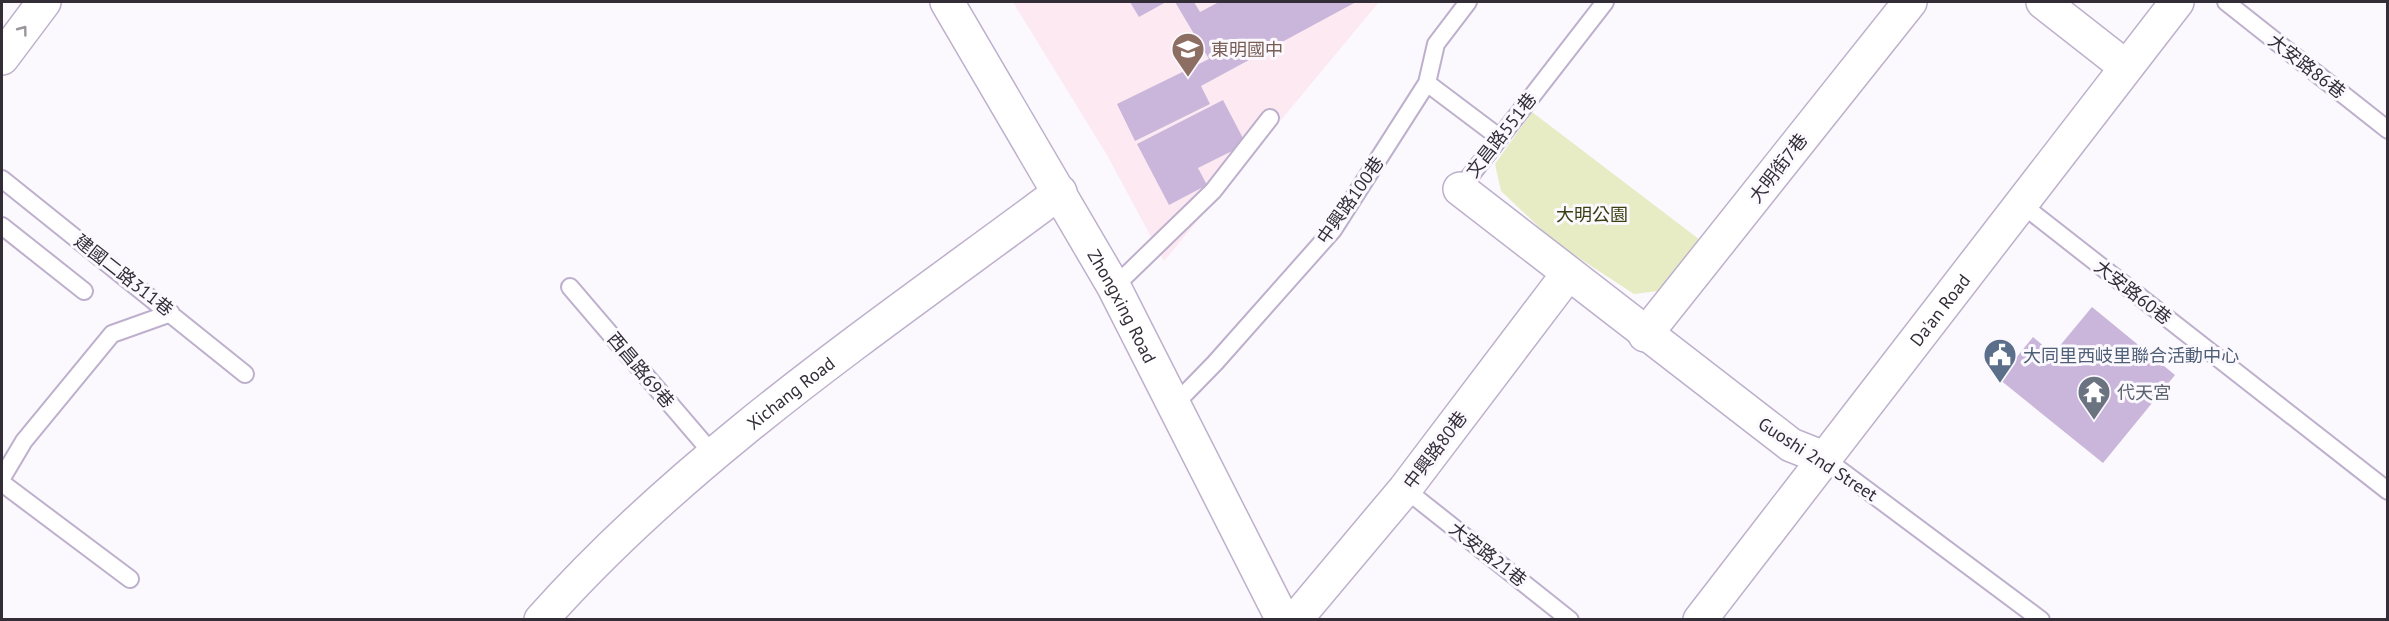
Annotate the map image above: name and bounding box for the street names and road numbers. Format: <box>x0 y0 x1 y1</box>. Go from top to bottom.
street label: 大安路86巷 <box>2264 29 2350 103</box>
street label: 文昌路551巷 <box>1461 88 1541 182</box>
street label: 大明街7巷 <box>1744 129 1812 207</box>
street label: 中興路100巷 <box>1311 152 1389 248</box>
street label: 建國二路311巷 <box>70 229 178 321</box>
street label: Zhongxing Road <box>1083 245 1162 367</box>
street label: 大安路60巷 <box>2090 255 2176 329</box>
street label: Da'an Road <box>1904 269 1975 350</box>
street label: 西昌路69巷 <box>603 328 679 412</box>
street label: Xichang Road <box>742 351 839 434</box>
street label: 中興路80巷 <box>1398 406 1472 494</box>
street label: Guoshi 2nd Street <box>1754 412 1882 506</box>
street label: 大安路21巷 <box>1445 517 1531 591</box>

